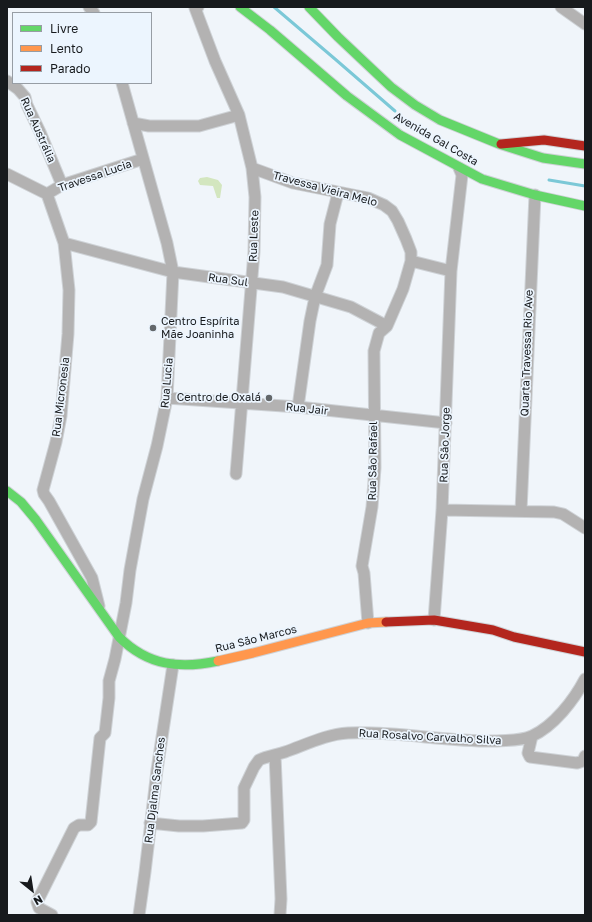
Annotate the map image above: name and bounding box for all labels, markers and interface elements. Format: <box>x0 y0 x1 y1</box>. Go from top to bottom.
legend <box>12 12 152 84</box>
text: Livre <box>50 21 78 36</box>
text: Lento <box>50 41 83 56</box>
text: Parado <box>50 61 90 76</box>
street label: Rua Austrália <box>18 95 58 165</box>
street label: Avenida Gal Costa <box>391 109 481 169</box>
street label: Travessa Lucia <box>57 157 133 195</box>
street label: Travessa Vieira Melo <box>271 169 379 209</box>
street label: Rua Leste <box>246 210 262 262</box>
street label: Rua Sul <box>207 271 249 289</box>
street label: Quarta Travessa Rio Ave <box>518 289 536 417</box>
place label: Centro Espírita Mãe Joaninha <box>161 315 240 341</box>
marker: Centro Espírita Mãe Joaninha <box>148 323 158 333</box>
street label: Rua Micronesia <box>50 356 72 438</box>
street label: Rua Lucia <box>158 357 176 409</box>
place label: Centro de Oxalá <box>177 391 261 405</box>
marker: Centro de Oxalá <box>264 393 274 403</box>
street label: Rua Jair <box>285 400 329 418</box>
street label: Rua São Jorge <box>437 407 453 483</box>
street label: Rua São Rafael <box>366 421 380 501</box>
street label: Rua São Marcos <box>214 622 298 656</box>
street label: Rua Rosalvo Carvalho Silva <box>358 727 502 747</box>
street label: Rua Djalma Sanches <box>142 736 168 844</box>
north arrow <box>12 870 52 910</box>
text: N <box>31 893 45 909</box>

